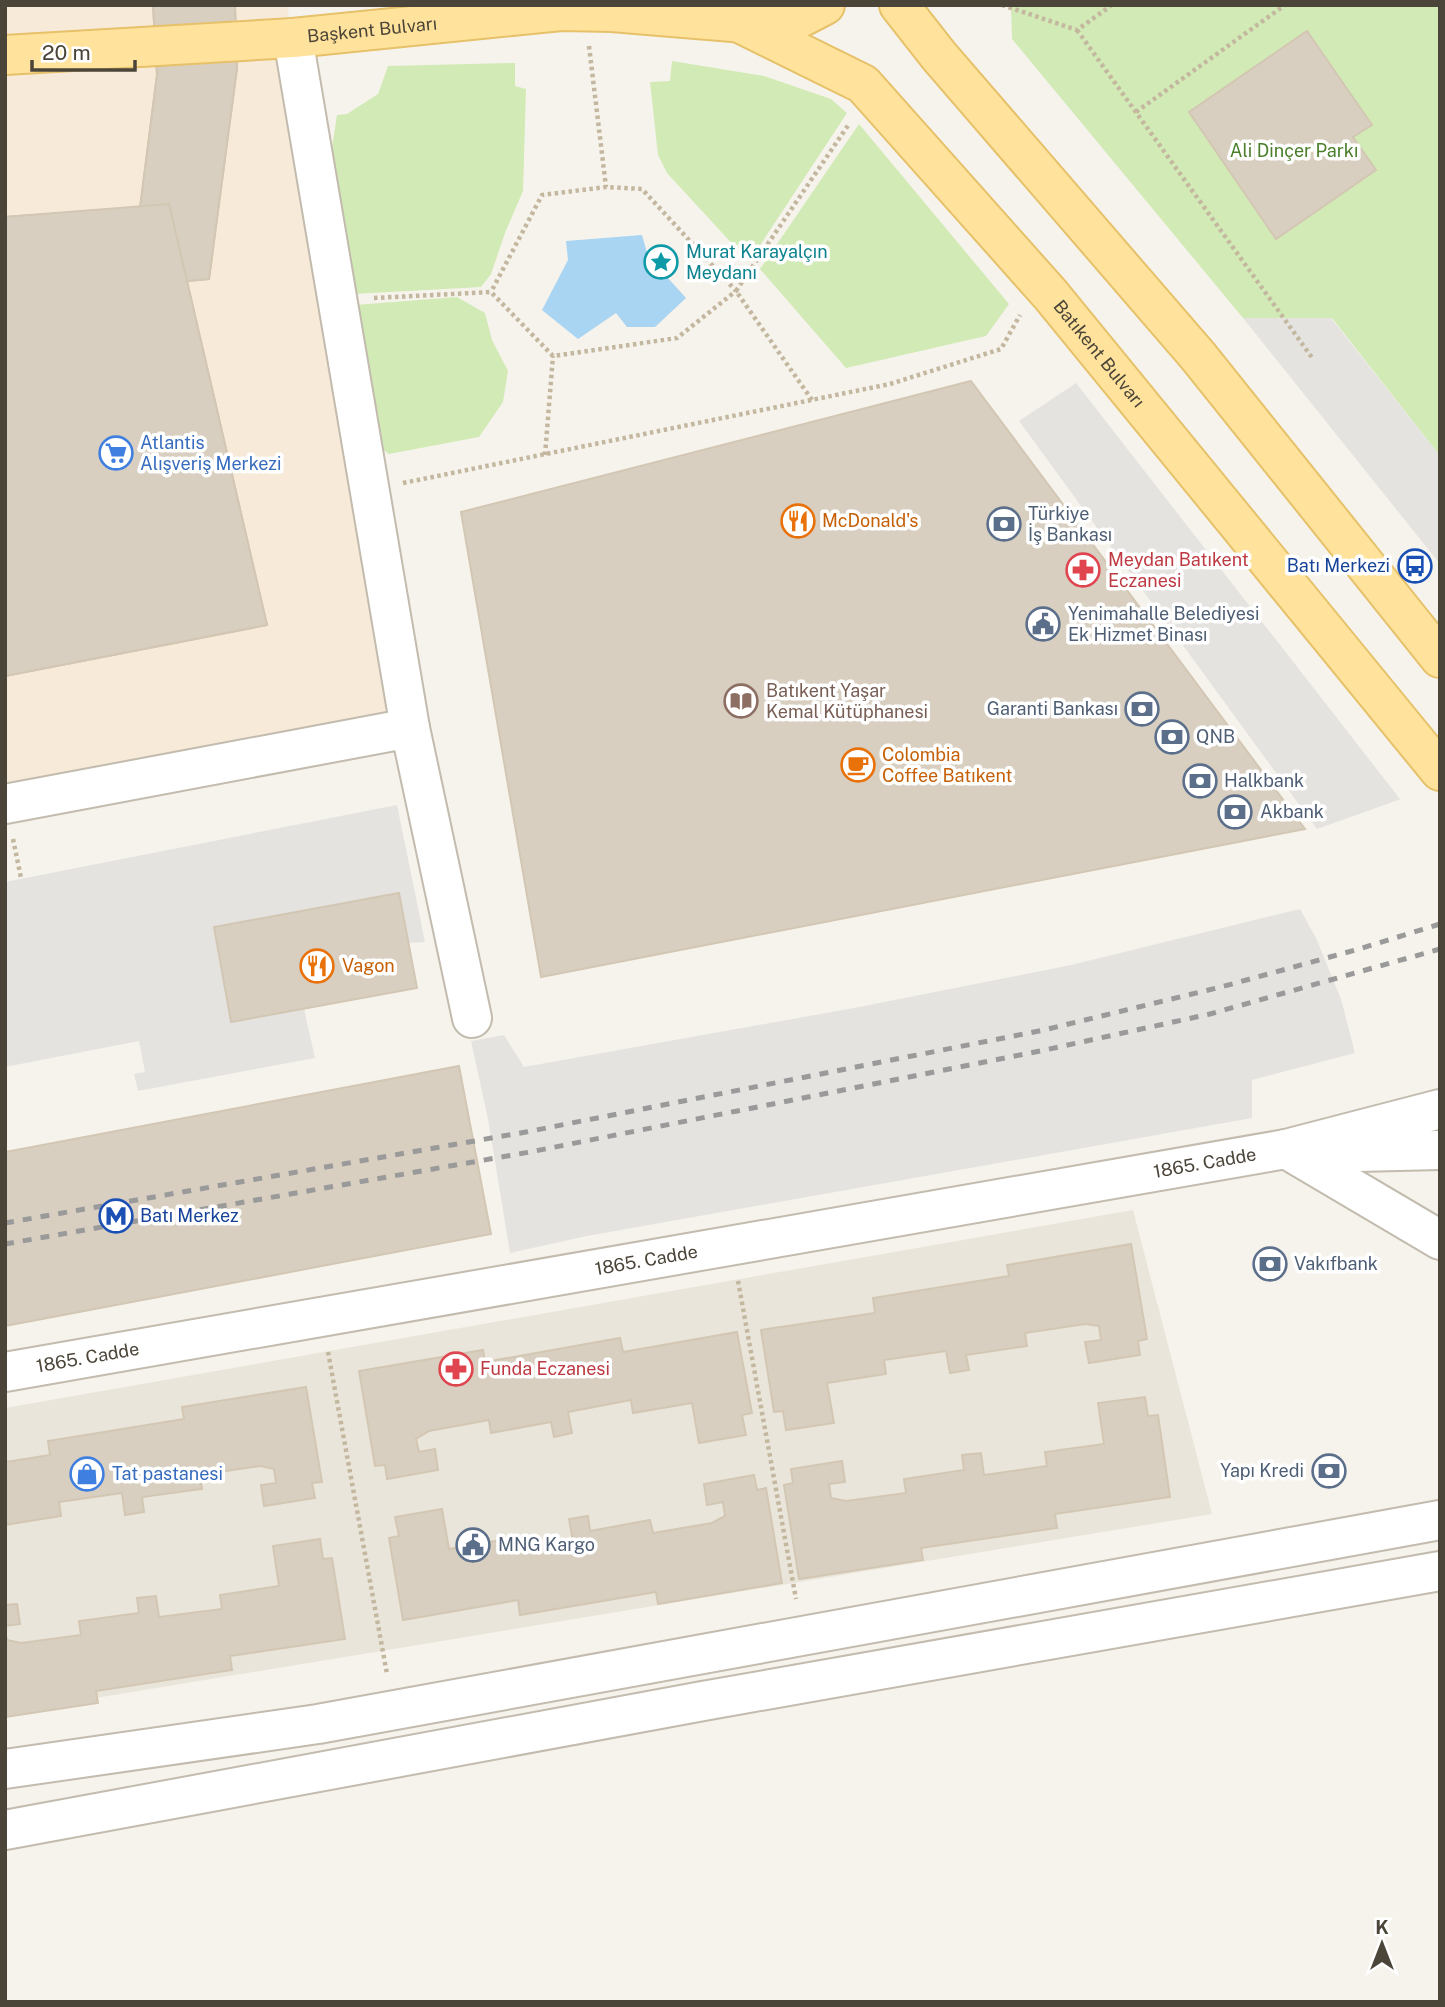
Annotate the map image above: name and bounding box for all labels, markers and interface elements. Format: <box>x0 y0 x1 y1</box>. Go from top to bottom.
street label: Başkent Bulvarı <box>306 13 438 47</box>
scale bar <box>32 28 135 72</box>
text: 20 m <box>42 40 91 65</box>
park label: Ali Dinçer Parkı <box>1230 140 1358 161</box>
place label: Murat Karayalçın Meydanı <box>686 241 828 283</box>
place icon: Murat Karayalçın Meydanı <box>642 243 680 281</box>
street label: Batıkent Bulvarı <box>1049 296 1149 411</box>
place label: Atlantis Alışveriş Merkezi <box>140 432 281 474</box>
supermarket icon: Atlantis Alışveriş Merkezi <box>97 434 135 472</box>
restaurant icon: McDonald's <box>779 502 817 540</box>
place label: Türkiye İş Bankası <box>1028 503 1112 545</box>
bank icon: Türkiye İş Bankası <box>985 505 1023 543</box>
place label: McDonald's <box>822 510 918 531</box>
bus stop icon: Batı Merkezi <box>1396 547 1434 585</box>
place label: Meydan Batıkent Eczanesi <box>1108 549 1249 591</box>
pharmacy icon: Meydan Batıkent Eczanesi <box>1064 551 1102 589</box>
place label: Batı Merkezi <box>1287 555 1390 576</box>
place label: Yenimahalle Belediyesi Ek Hizmet Binası <box>1068 603 1259 645</box>
public building icon: Yenimahalle Belediyesi Ek Hizmet Binası <box>1024 605 1062 643</box>
place label: Batıkent Yaşar Kemal Kütüphanesi <box>766 680 928 722</box>
library icon: Batıkent Yaşar Kemal Kütüphanesi <box>722 682 760 720</box>
bank icon: Garanti Bankası <box>1123 690 1161 728</box>
place label: Garanti Bankası <box>987 698 1118 719</box>
bank icon: QNB <box>1153 718 1191 756</box>
place label: QNB <box>1196 726 1235 747</box>
place label: Colombia Coffee Batıkent <box>882 744 1013 786</box>
cafe icon: Colombia Coffee Batıkent <box>839 746 877 784</box>
bank icon: Halkbank <box>1181 762 1219 800</box>
place label: Halkbank <box>1224 770 1304 791</box>
bank icon: Akbank <box>1216 793 1254 831</box>
place label: Akbank <box>1260 801 1324 822</box>
restaurant icon: Vagon <box>298 947 336 985</box>
place label: Vagon <box>342 955 395 976</box>
street label: 1865. Cadde <box>1152 1143 1258 1182</box>
metro station icon: Batı Merkez <box>97 1197 135 1235</box>
place label: Batı Merkez <box>140 1205 239 1226</box>
street label: 1865. Cadde <box>593 1241 699 1279</box>
bank icon: Vakıfbank <box>1251 1245 1289 1283</box>
place label: Vakıfbank <box>1294 1253 1378 1274</box>
street label: 1865. Cadde <box>35 1338 141 1376</box>
pharmacy icon: Funda Eczanesi <box>437 1350 475 1388</box>
place label: Funda Eczanesi <box>480 1358 610 1379</box>
bank icon: Yapı Kredi <box>1310 1452 1348 1490</box>
shop icon: Tat pastanesi <box>68 1455 106 1493</box>
place label: Yapı Kredi <box>1220 1460 1304 1481</box>
place label: Tat pastanesi <box>112 1463 223 1484</box>
public building icon: MNG Kargo <box>454 1526 492 1564</box>
place label: MNG Kargo <box>498 1534 595 1555</box>
north arrow <box>1347 1909 1417 1979</box>
text: K <box>1375 1916 1389 1938</box>

